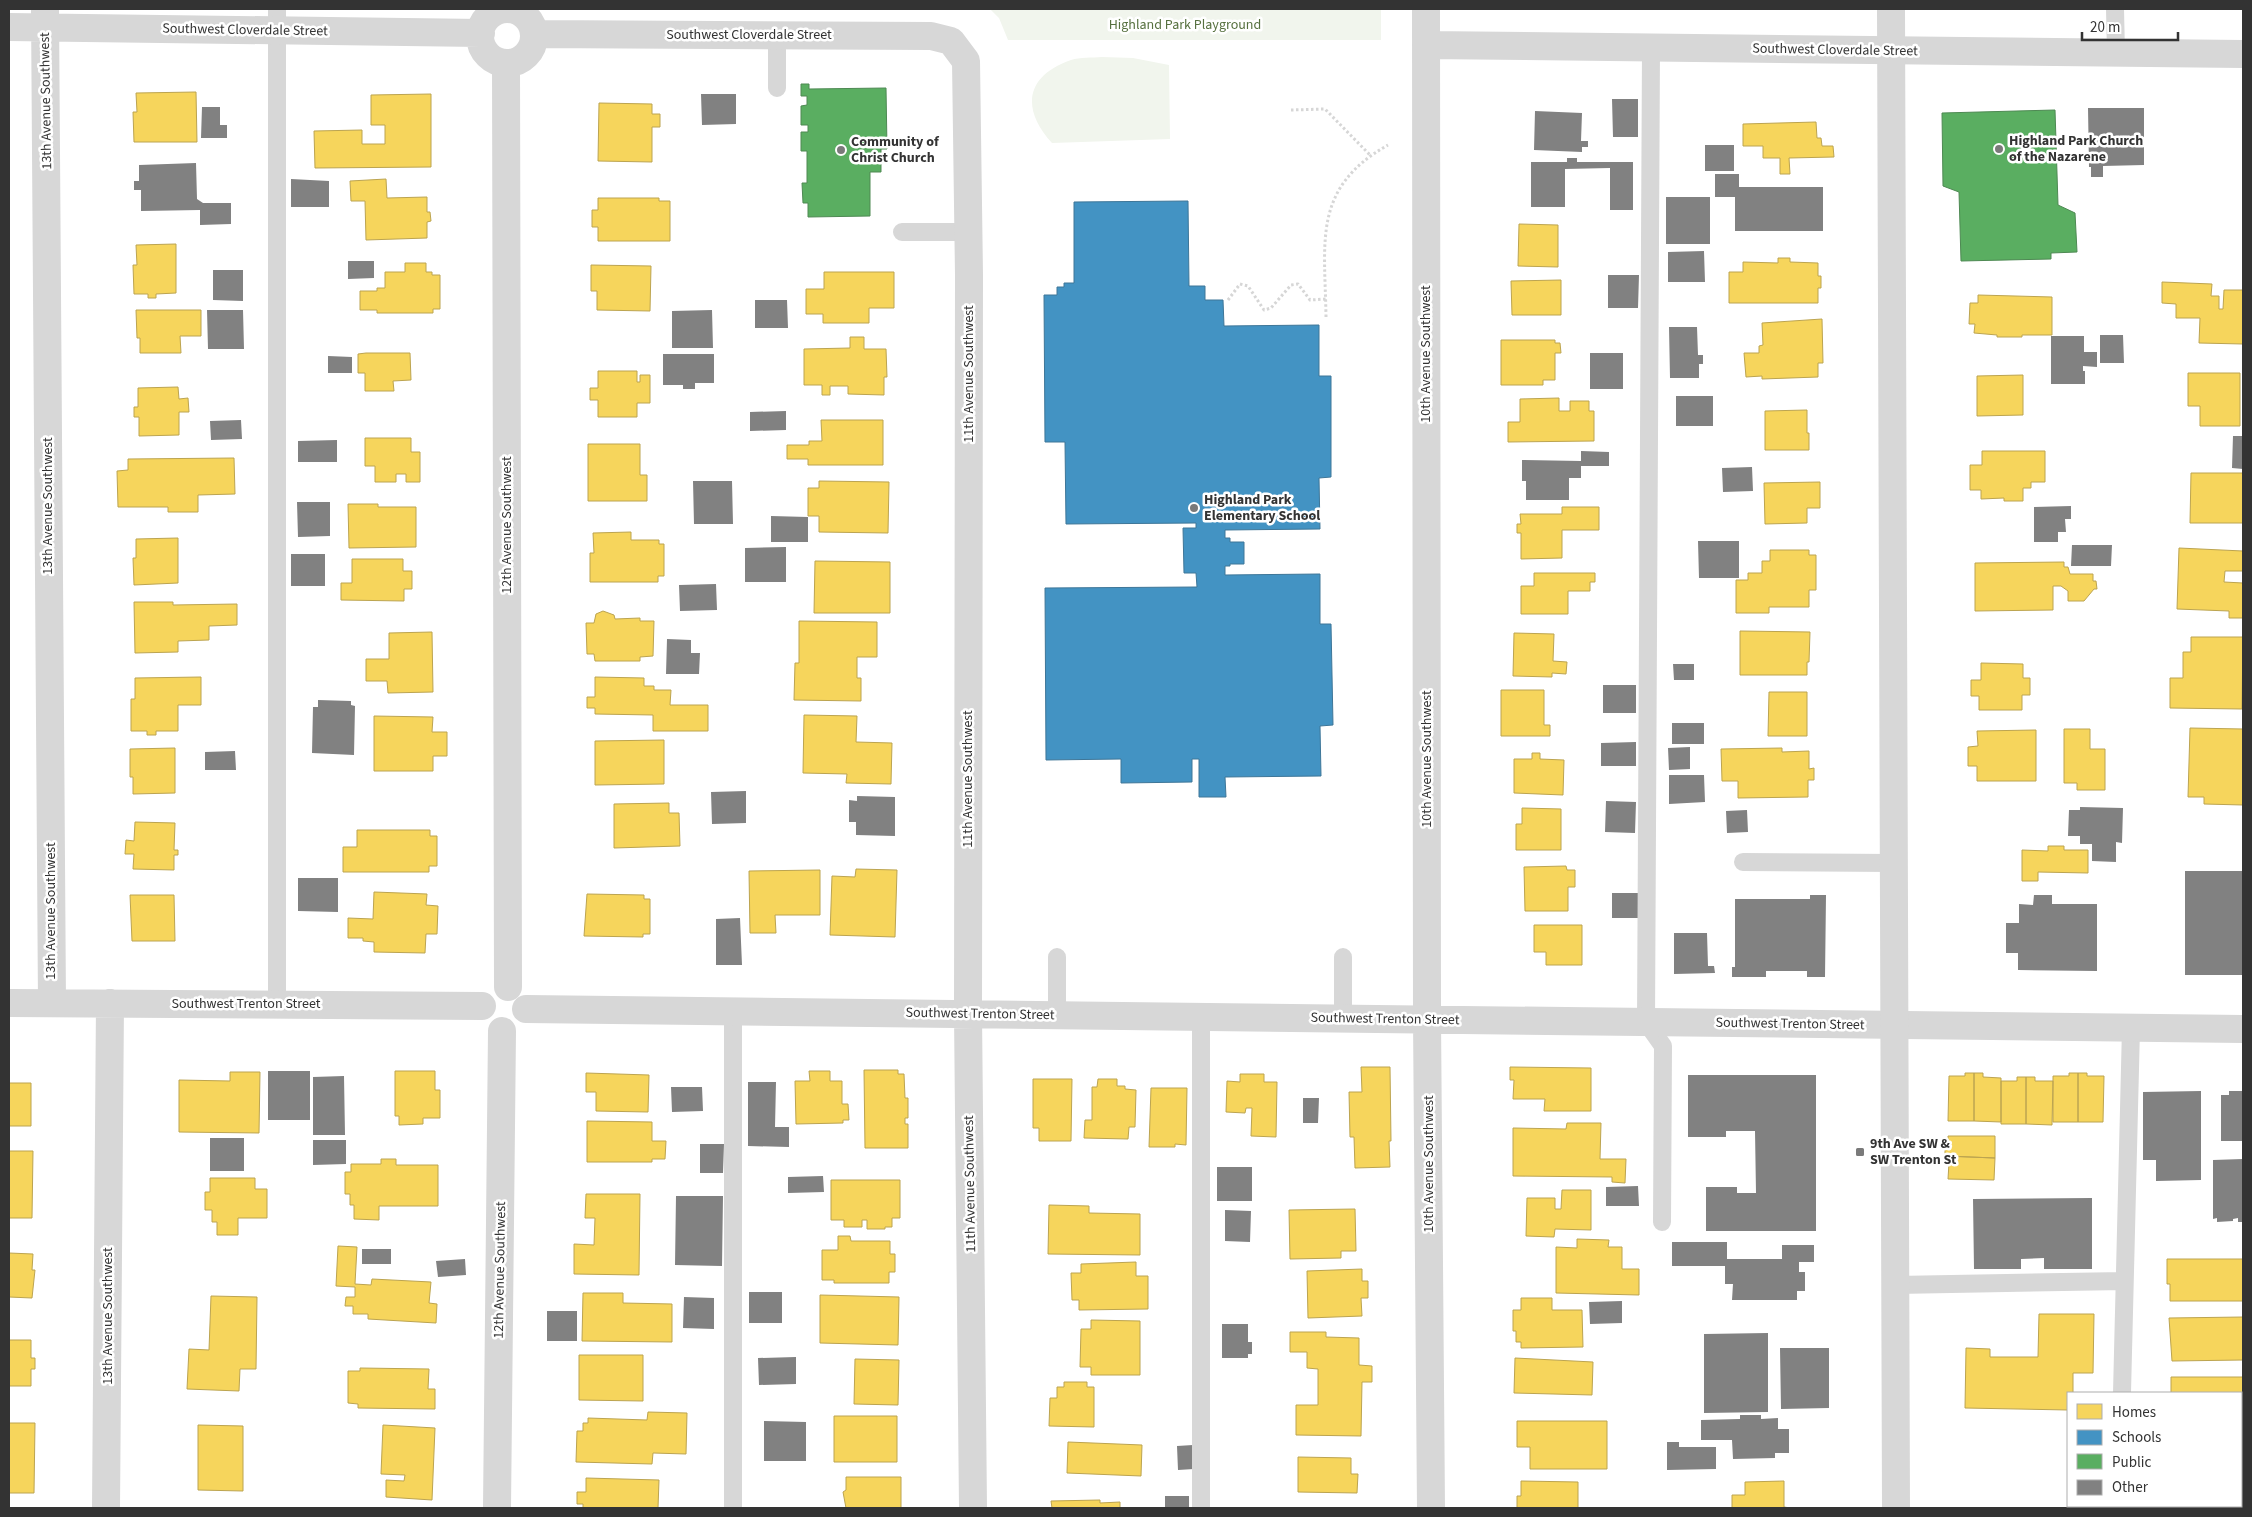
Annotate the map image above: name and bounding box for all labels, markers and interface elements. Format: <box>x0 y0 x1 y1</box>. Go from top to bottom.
scale bar <box>2082 10 2178 42</box>
park label: Highland Park Playground <box>1109 15 1261 35</box>
text: 20 m <box>2090 17 2120 38</box>
street label: Southwest Cloverdale Street <box>162 19 328 41</box>
street label: Southwest Cloverdale Street <box>666 25 832 45</box>
street label: 13th Avenue Southwest <box>35 32 57 170</box>
street label: Southwest Cloverdale Street <box>1752 39 1918 61</box>
place label: Highland Park Church of the Nazarene <box>2009 131 2143 167</box>
place label: Community of Christ Church <box>851 132 940 168</box>
marker: Highland Park Church of the Nazarene <box>1993 143 2005 155</box>
marker: Community of Christ Church <box>835 144 847 156</box>
street label: 10th Avenue Southwest <box>1416 285 1436 423</box>
street label: 11th Avenue Southwest <box>959 305 979 443</box>
street label: 13th Avenue Southwest <box>38 437 58 575</box>
street label: 12th Avenue Southwest <box>497 456 517 594</box>
place label: Highland Park Elementary School <box>1204 490 1320 526</box>
marker: Highland Park Elementary School <box>1188 502 1200 514</box>
street label: 10th Avenue Southwest <box>1417 690 1437 828</box>
street label: 11th Avenue Southwest <box>958 710 978 848</box>
street label: 13th Avenue Southwest <box>41 842 61 980</box>
street label: Southwest Trenton Street <box>172 994 321 1014</box>
street label: Southwest Trenton Street <box>905 1003 1055 1025</box>
street label: Southwest Trenton Street <box>1310 1008 1460 1030</box>
street label: Southwest Trenton Street <box>1715 1013 1865 1035</box>
street label: 10th Avenue Southwest <box>1419 1095 1439 1233</box>
street label: 11th Avenue Southwest <box>959 1115 981 1253</box>
place label: 9th Ave SW & SW Trenton St <box>1870 1134 1957 1170</box>
marker: 9th Ave SW & SW Trenton St <box>1854 1146 1866 1158</box>
street label: 12th Avenue Southwest <box>489 1201 511 1339</box>
street label: 13th Avenue Southwest <box>98 1247 118 1385</box>
legend <box>2067 1392 2242 1507</box>
text: Homes <box>2112 1402 2156 1423</box>
text: Schools <box>2112 1427 2161 1448</box>
text: Public <box>2112 1452 2151 1473</box>
text: Other <box>2112 1477 2149 1498</box>

